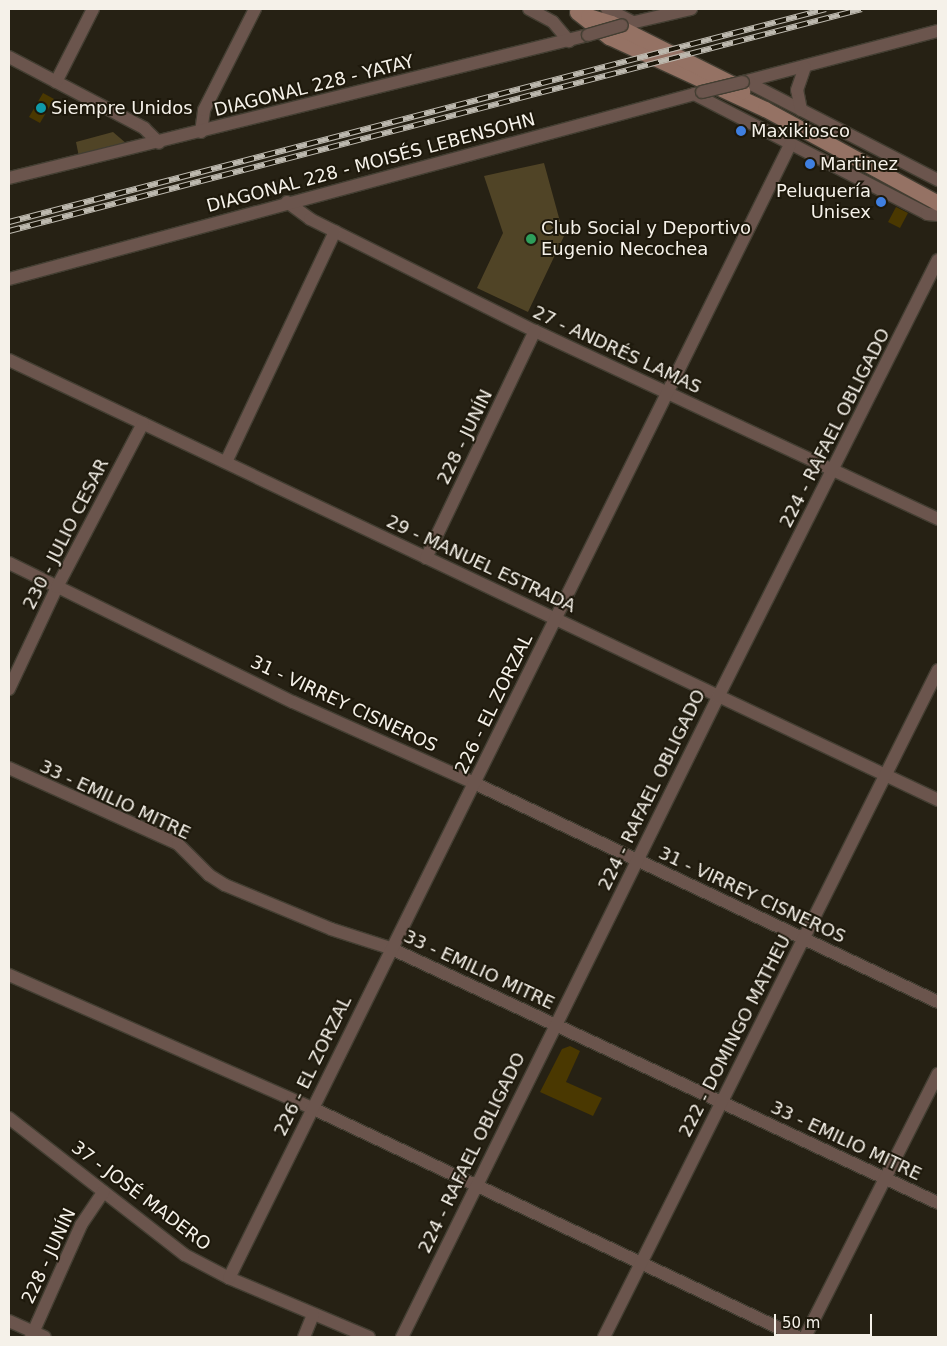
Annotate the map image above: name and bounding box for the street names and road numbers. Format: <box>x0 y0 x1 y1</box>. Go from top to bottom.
street label: DIAGONAL 228 - YATAY <box>212 51 416 121</box>
street label: DIAGONAL 228 - MOISÉS LEBENSOHN <box>204 109 538 217</box>
street label: 27 - ANDRÉS LAMAS <box>529 301 705 399</box>
street label: 224 - RAFAEL OBLIGADO <box>775 325 895 531</box>
street label: 228 - JUNÍN <box>433 386 497 488</box>
street label: 230 - JULIO CESAR <box>19 455 113 613</box>
street label: 29 - MANUEL ESTRADA <box>383 511 579 617</box>
street label: 226 - EL ZORZAL <box>451 630 537 778</box>
street label: 31 - VIRREY CISNEROS <box>247 651 441 757</box>
street label: 224 - RAFAEL OBLIGADO <box>594 686 710 894</box>
street label: 33 - EMILIO MITRE <box>36 756 194 844</box>
street label: 31 - VIRREY CISNEROS <box>655 842 849 948</box>
street label: 33 - EMILIO MITRE <box>400 926 558 1014</box>
street label: 222 - DOMINGO MATHEU <box>675 931 795 1141</box>
street label: 226 - EL ZORZAL <box>270 992 356 1140</box>
street label: 224 - RAFAEL OBLIGADO <box>414 1049 530 1257</box>
street label: 33 - EMILIO MITRE <box>767 1097 925 1185</box>
street label: 37 - JOSÉ MADERO <box>67 1137 215 1255</box>
street label: 228 - JUNÍN <box>17 1205 81 1307</box>

